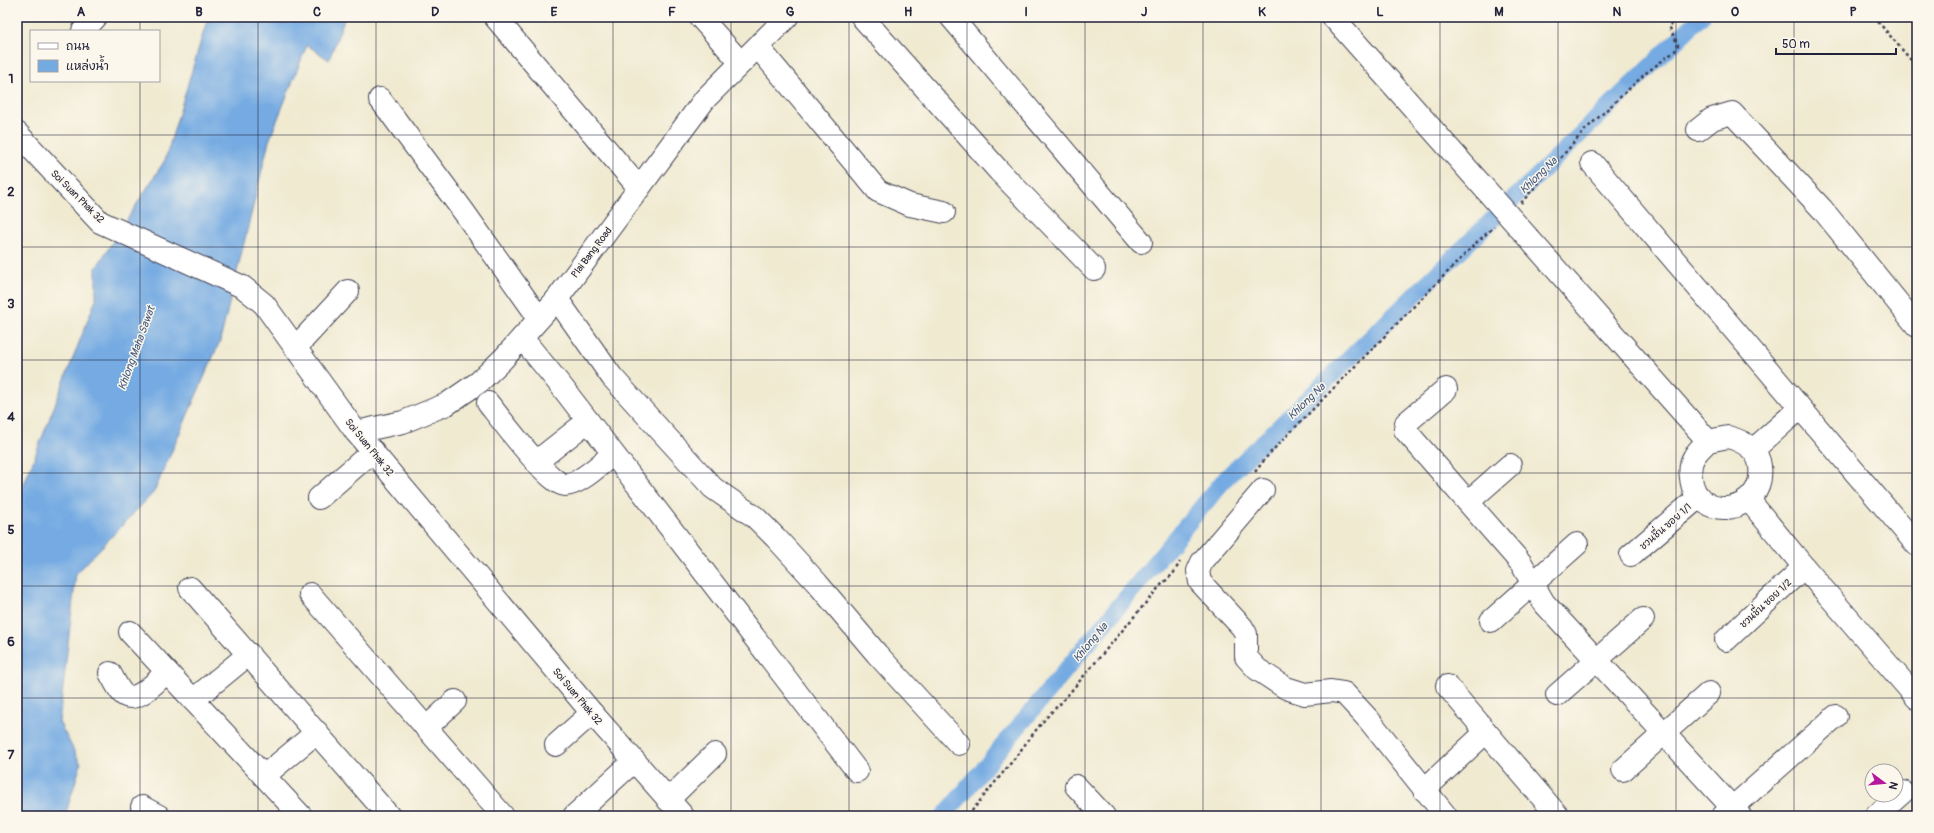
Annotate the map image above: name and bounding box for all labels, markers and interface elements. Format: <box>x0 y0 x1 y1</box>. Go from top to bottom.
text: A <box>77 4 86 20</box>
text: B <box>195 4 203 20</box>
text: C <box>313 4 321 20</box>
text: D <box>431 4 439 20</box>
text: E <box>551 4 558 20</box>
text: F <box>668 4 676 20</box>
text: G <box>786 4 795 20</box>
text: H <box>904 4 912 20</box>
text: I <box>1024 4 1028 20</box>
text: J <box>1141 4 1147 20</box>
text: K <box>1258 4 1266 20</box>
text: L <box>1376 4 1384 20</box>
text: M <box>1494 4 1504 20</box>
text: N <box>1613 4 1622 20</box>
text: O <box>1731 4 1740 20</box>
text: P <box>1849 4 1857 20</box>
legend <box>30 30 160 82</box>
scale bar <box>1776 30 1896 56</box>
text: 50 m <box>1782 37 1810 52</box>
text: ถนน <box>66 39 90 54</box>
text: แหล่งน้ำ <box>66 55 109 74</box>
text: 1 <box>8 71 14 87</box>
water label: Khlong Na <box>1517 154 1560 196</box>
street label: Soi Suan Phak 32 <box>48 168 107 226</box>
text: 2 <box>7 184 15 200</box>
street label: Plai Bang Road <box>569 225 615 280</box>
text: 3 <box>7 296 15 312</box>
water label: Khlong Maha Sawat <box>115 303 158 392</box>
water label: Khlong Na <box>1285 380 1328 422</box>
text: 4 <box>7 409 15 425</box>
street label: Soi Suan Phak 32 <box>342 416 396 479</box>
street label: ชวนชื่น ซอย 1/1 <box>1635 498 1694 553</box>
text: 5 <box>7 522 15 538</box>
street label: ชวนชื่น ซอย 1/2 <box>1735 574 1794 631</box>
water label: Khlong Na <box>1070 620 1111 664</box>
text: 6 <box>7 634 15 650</box>
street label: Soi Suan Phak 32 <box>550 666 605 728</box>
text: 7 <box>8 747 15 763</box>
north arrow <box>1864 763 1904 803</box>
text: N <box>1886 780 1900 792</box>

